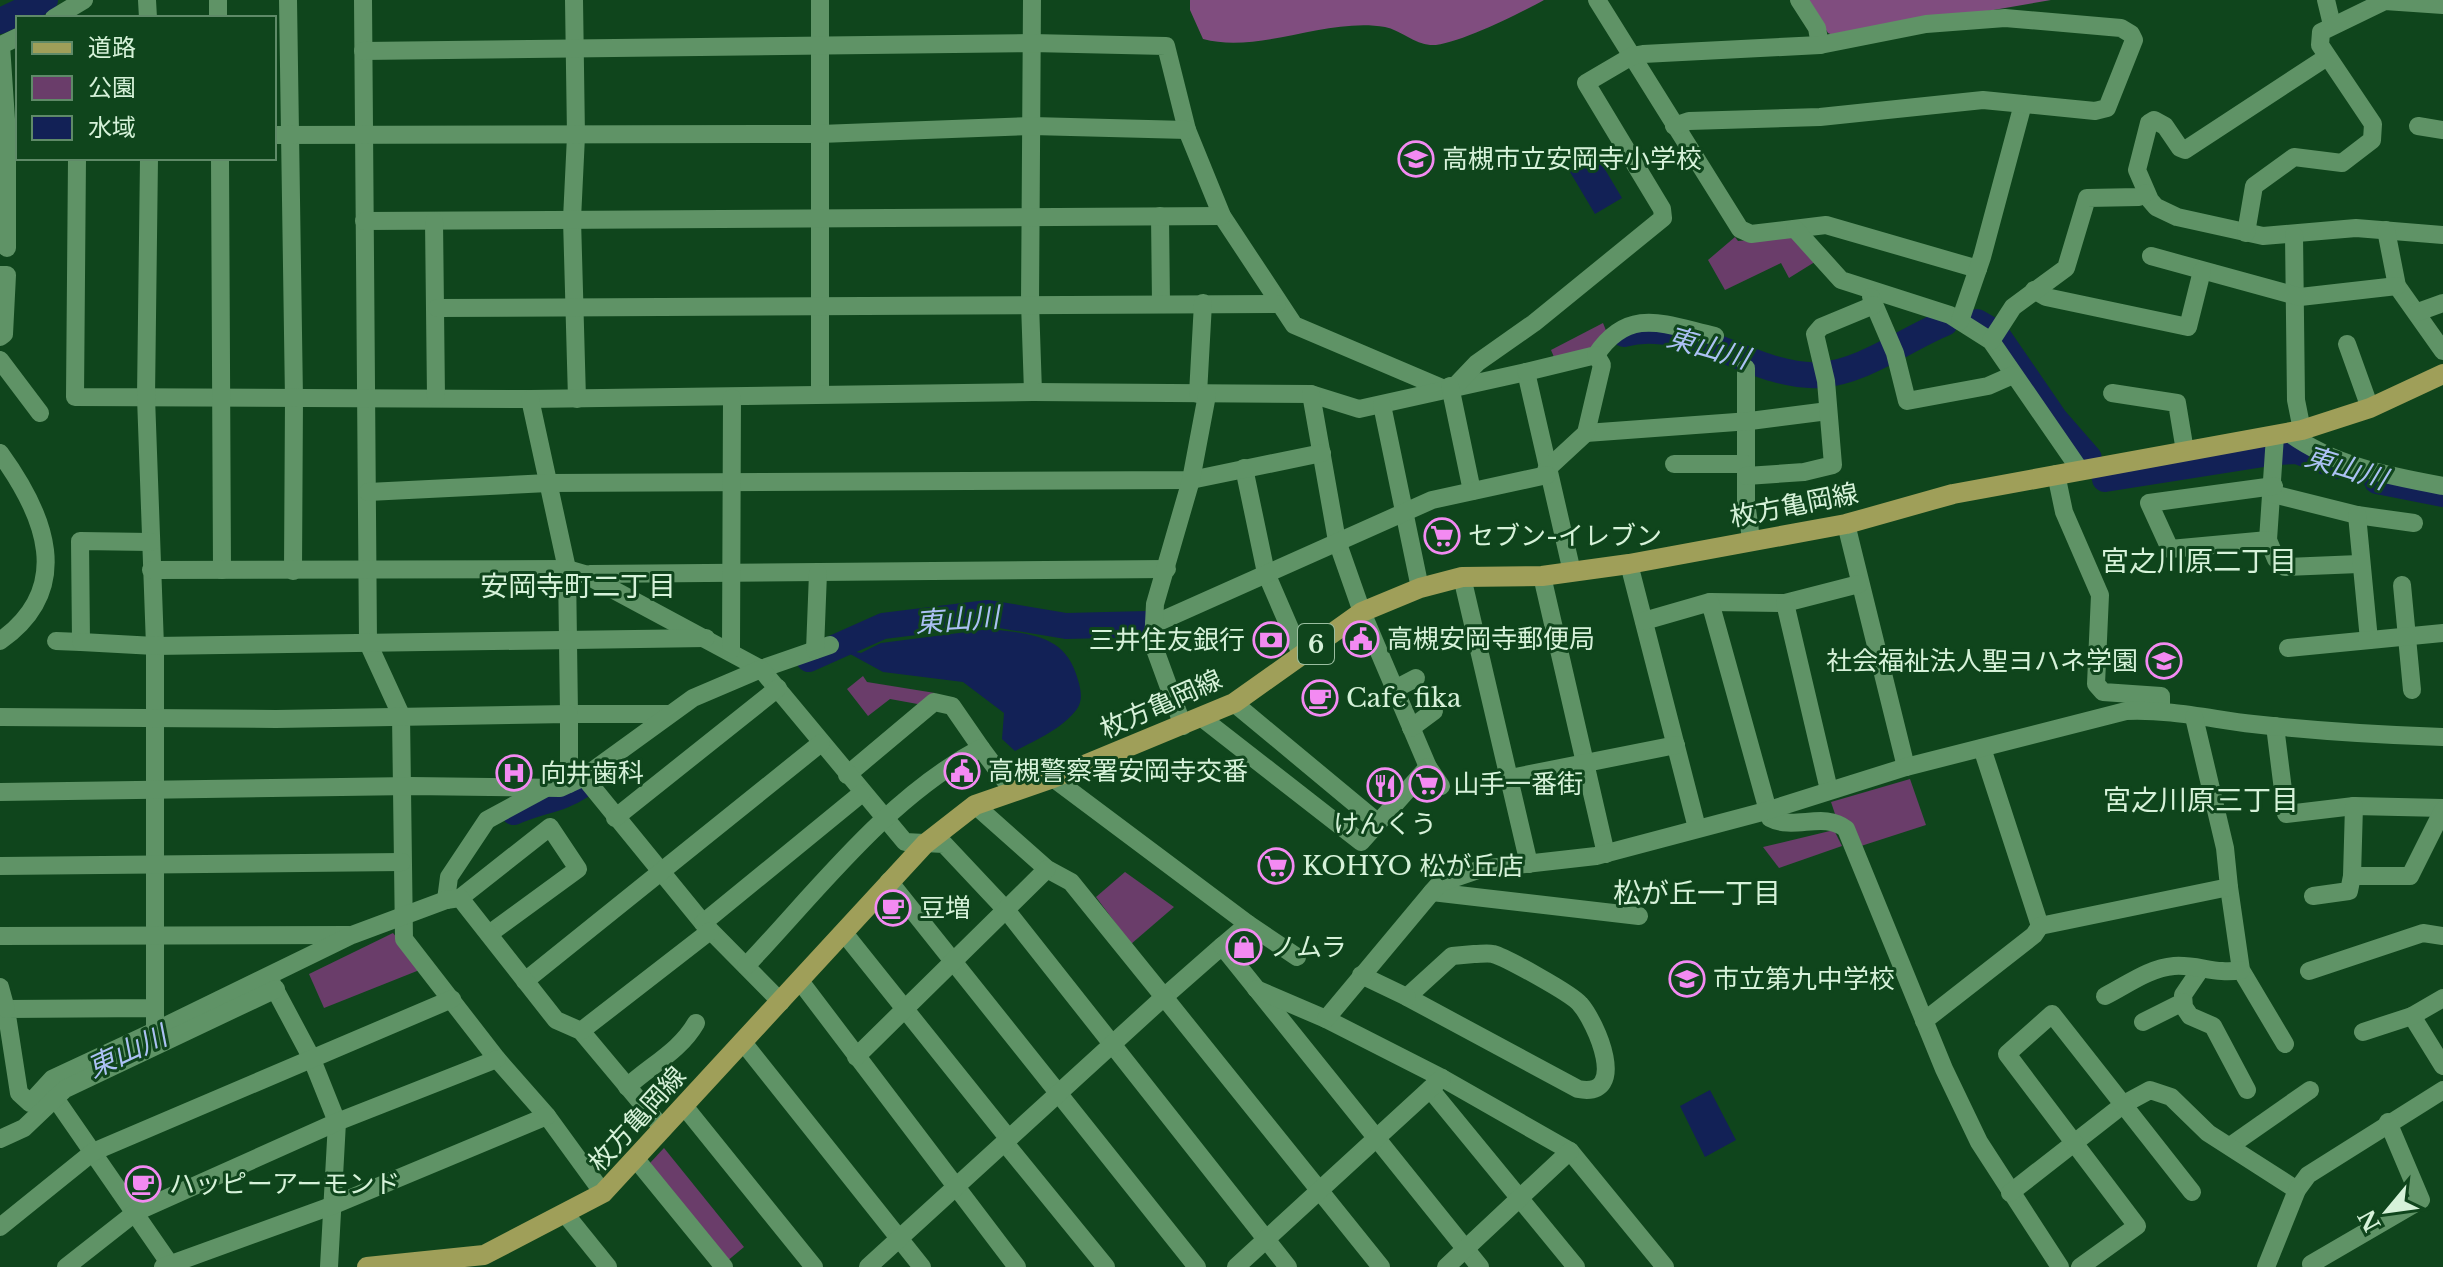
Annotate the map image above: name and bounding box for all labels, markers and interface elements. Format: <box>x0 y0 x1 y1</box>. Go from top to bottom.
legend <box>16 16 276 160</box>
text: 道路 <box>88 33 136 62</box>
text: 公園 <box>88 73 136 102</box>
text: 水域 <box>88 113 136 142</box>
school or university icon: 高槻市立安岡寺小学校 <box>1397 140 1435 178</box>
place label: 高槻市立安岡寺小学校 <box>1442 143 1702 175</box>
water label: 東山川 <box>1663 320 1756 377</box>
water label: 東山川 <box>2301 439 2394 498</box>
street label: 枚方亀岡線 <box>1727 477 1861 533</box>
supermarket icon: セブン-イレブン <box>1423 517 1461 555</box>
place label: セブン-イレブン <box>1468 520 1662 552</box>
district label: 宮之川原二丁目 <box>2101 544 2297 579</box>
district label: 安岡寺町二丁目 <box>480 569 676 604</box>
water label: 東山川 <box>914 599 1003 640</box>
public building icon: 高槻安岡寺郵便局 <box>1342 620 1380 658</box>
bank icon: 三井住友銀行 <box>1252 621 1290 659</box>
place label: 高槻安岡寺郵便局 <box>1387 623 1595 655</box>
place label: 三井住友銀行 <box>1089 624 1245 656</box>
road number: 6 <box>1298 624 1334 664</box>
school or university icon: 社会福祉法人聖ヨハネ学園 <box>2145 642 2183 680</box>
place label: 社会福祉法人聖ヨハネ学園 <box>1826 645 2138 677</box>
street label: 枚方亀岡線 <box>1095 663 1227 745</box>
cafe icon: Cafe fika <box>1301 679 1339 717</box>
place label: Cafe fika <box>1346 682 1462 714</box>
public building icon: 高槻警察署安岡寺交番 <box>943 752 981 790</box>
hospital icon: 向井歯科 <box>495 754 533 792</box>
place label: 高槻警察署安岡寺交番 <box>988 755 1248 787</box>
place label: 向井歯科 <box>540 757 644 789</box>
supermarket icon: 山手一番街 <box>1408 765 1446 803</box>
restaurant icon: けんくう <box>1366 767 1404 805</box>
place label: 山手一番街 <box>1453 768 1583 800</box>
district label: 宮之川原三丁目 <box>2103 783 2299 818</box>
place label: けんくう <box>1333 808 1437 840</box>
supermarket icon: KOHYO 松が丘店 <box>1257 847 1295 885</box>
place label: KOHYO 松が丘店 <box>1302 850 1524 882</box>
district label: 松が丘一丁目 <box>1613 876 1781 911</box>
cafe icon: 豆増 <box>874 889 912 927</box>
place label: 豆増 <box>919 892 971 924</box>
shop icon: ノムラ <box>1225 928 1263 966</box>
place label: ノムラ <box>1270 931 1347 963</box>
school or university icon: 市立第九中学校 <box>1668 960 1706 998</box>
place label: 市立第九中学校 <box>1713 963 1895 995</box>
water label: 東山川 <box>82 1017 175 1086</box>
street label: 枚方亀岡線 <box>582 1060 692 1178</box>
cafe icon: ハッピーアーモンド <box>124 1165 162 1203</box>
place label: ハッピーアーモンド <box>169 1168 400 1200</box>
north arrow <box>2347 1171 2427 1251</box>
text: N <box>2353 1205 2387 1236</box>

